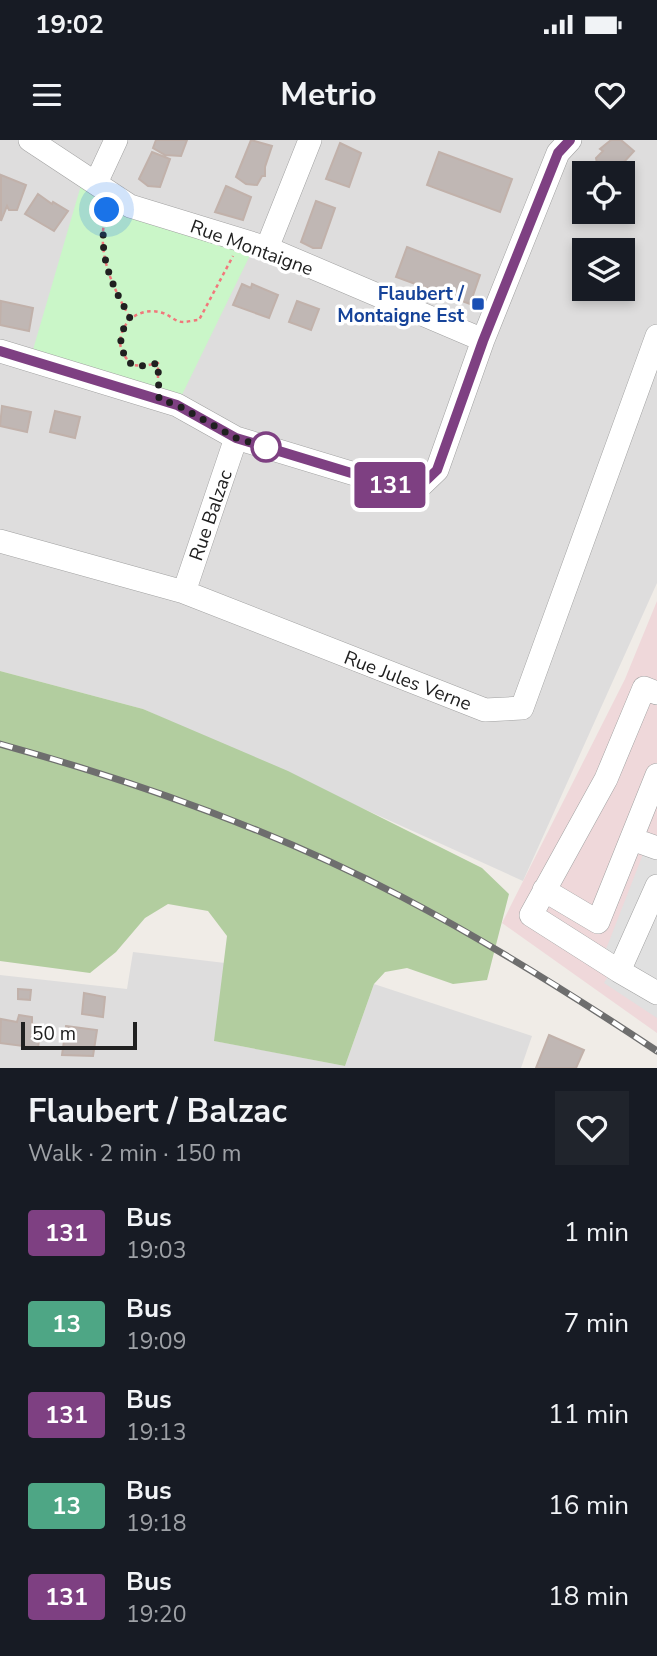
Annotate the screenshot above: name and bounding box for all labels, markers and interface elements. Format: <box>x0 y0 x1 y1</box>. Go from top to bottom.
text: 19:02 <box>35 7 104 42</box>
text: Metrio <box>280 73 377 116</box>
icon: menu <box>28 76 66 114</box>
icon: heart <box>591 76 629 114</box>
map controls <box>572 161 635 301</box>
button: locate <box>572 161 635 224</box>
your location <box>89 192 124 227</box>
street label: Rue Montaigne <box>187 214 317 282</box>
button: layers <box>572 238 635 301</box>
place label: Flaubert / Montaigne Est <box>337 281 465 329</box>
marker: Flaubert / Montaigne Est <box>470 296 486 312</box>
unlabelled marker <box>251 432 281 462</box>
line badge: 131 <box>350 462 430 508</box>
street label: Rue Balzac <box>183 466 239 564</box>
text: 131 <box>368 469 412 501</box>
street label: Rue Jules Verne <box>340 645 475 717</box>
scale bar <box>21 1019 136 1051</box>
text: 50 m <box>32 1021 76 1047</box>
text: Flaubert / Balzac <box>28 1089 287 1134</box>
button: heart <box>555 1091 629 1165</box>
text: Walk · 2 min · 150 m <box>28 1138 241 1169</box>
text: Bus <box>126 1200 172 1235</box>
text: 1 min <box>564 1215 629 1250</box>
text: 131 <box>45 1217 88 1249</box>
text: 19:03 <box>126 1235 186 1266</box>
text: Bus <box>126 1291 172 1326</box>
text: 7 min <box>564 1306 629 1341</box>
text: 13 <box>52 1308 81 1340</box>
text: 19:09 <box>126 1326 186 1357</box>
text: Bus <box>126 1382 172 1417</box>
text: 11 min <box>548 1397 629 1432</box>
text: 131 <box>45 1399 88 1431</box>
text: 19:13 <box>126 1417 186 1448</box>
text: Bus <box>126 1473 172 1508</box>
text: 16 min <box>548 1488 629 1523</box>
text: 13 <box>52 1490 81 1522</box>
text: 19:18 <box>126 1508 186 1539</box>
text: Bus <box>126 1564 172 1599</box>
text: 18 min <box>548 1579 629 1614</box>
text: 131 <box>45 1581 88 1613</box>
text: 19:20 <box>126 1599 186 1630</box>

